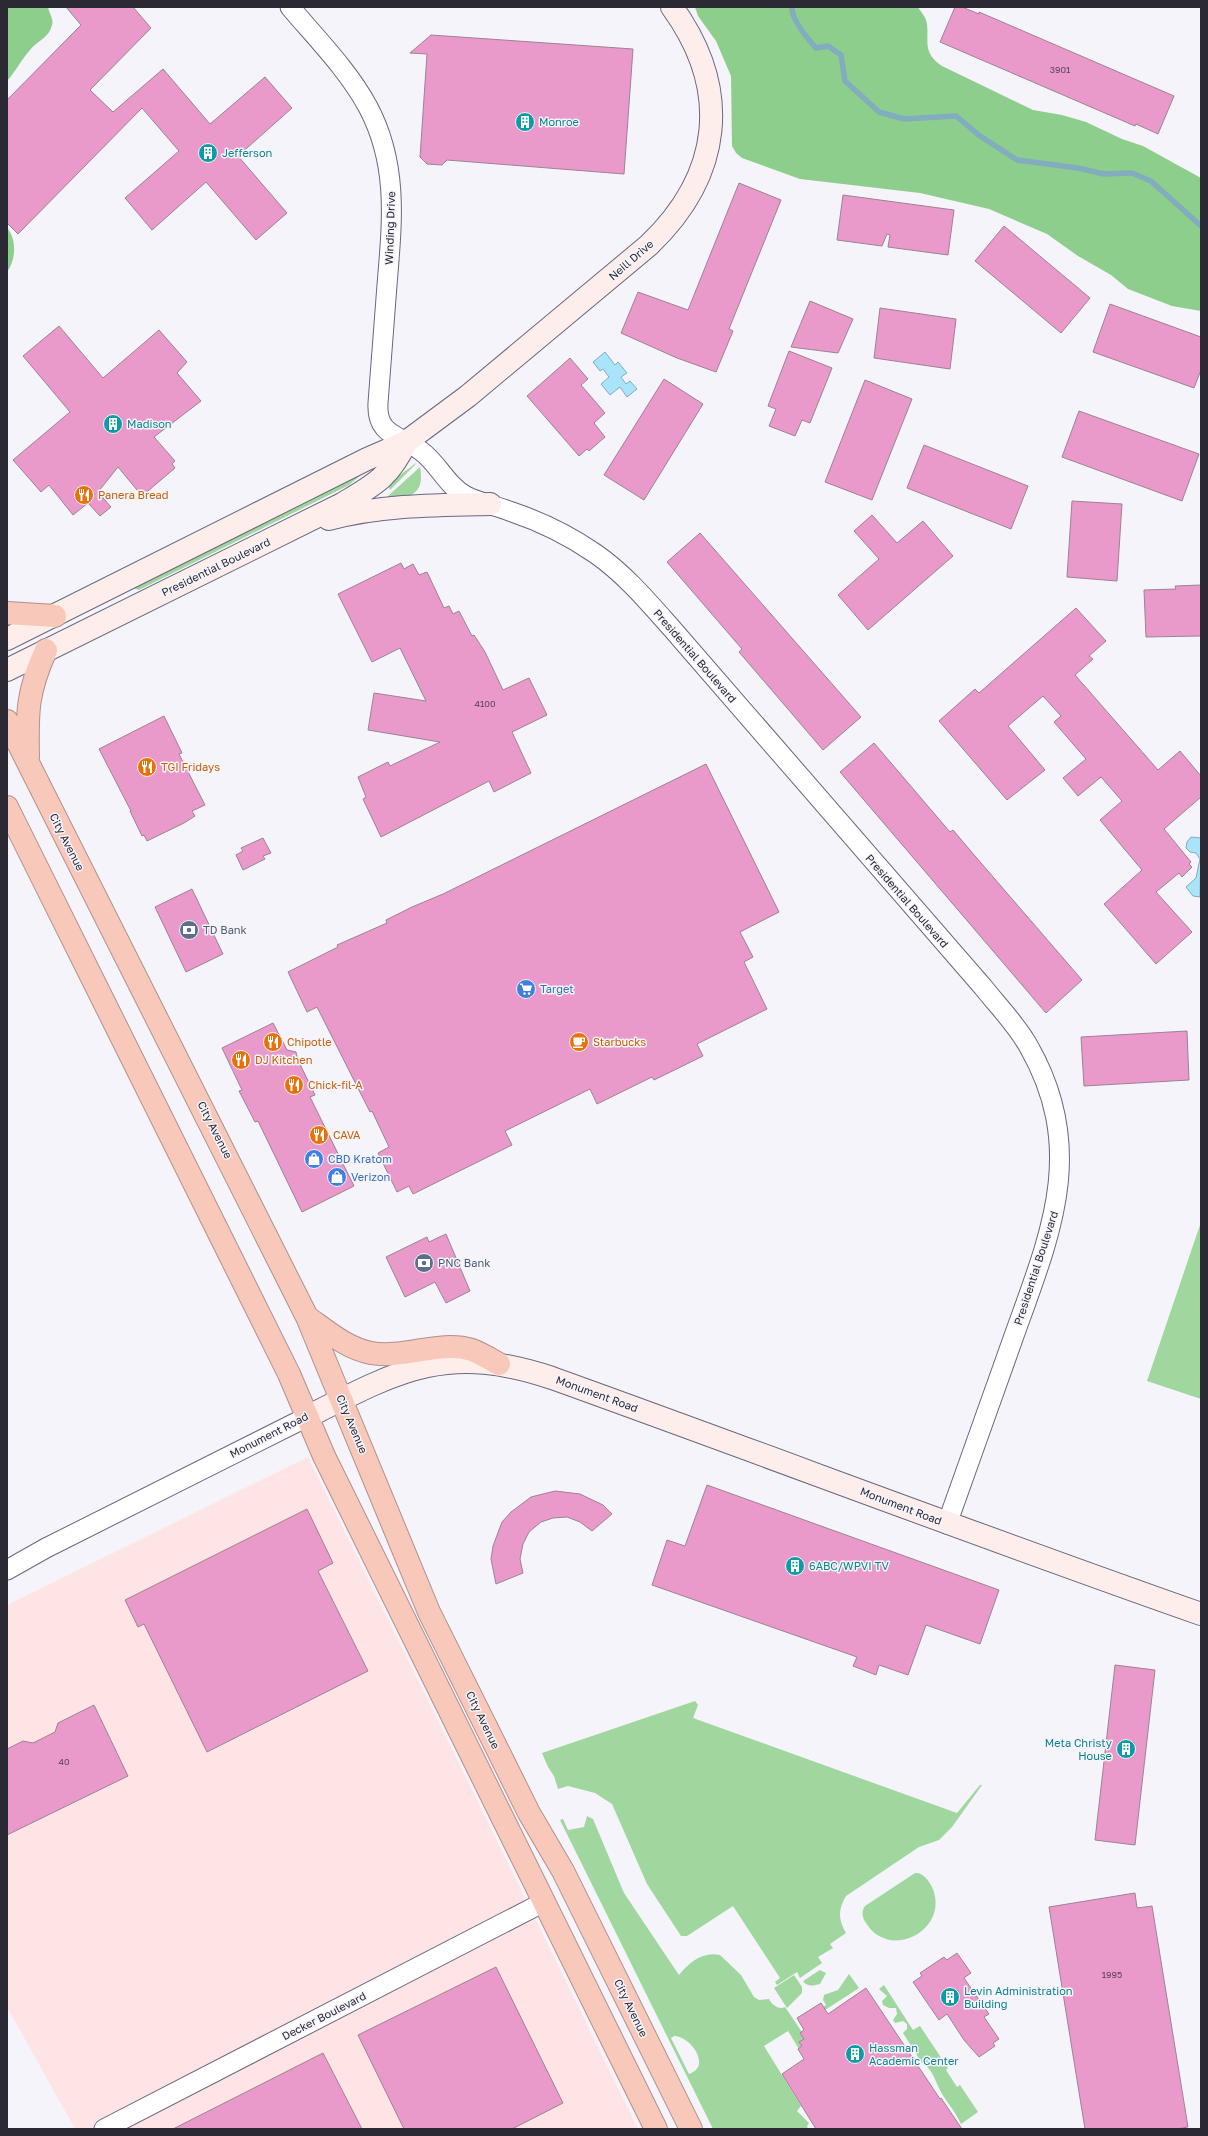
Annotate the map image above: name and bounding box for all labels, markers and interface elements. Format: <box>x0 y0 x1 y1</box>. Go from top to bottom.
house number: 3901 <box>1050 64 1071 75</box>
building icon: Monroe <box>514 111 536 133</box>
place label: Monroe <box>539 115 579 128</box>
building icon: Jefferson <box>197 142 219 164</box>
place label: Jefferson <box>222 146 272 159</box>
street label: Winding Drive <box>382 191 397 265</box>
street label: Neill Drive <box>606 237 656 282</box>
building icon: Madison <box>102 413 124 435</box>
place label: Madison <box>127 417 172 430</box>
restaurant icon: Panera Bread <box>73 484 95 506</box>
place label: Panera Bread <box>98 488 169 501</box>
street label: Presidential Boulevard <box>159 535 272 599</box>
street label: Presidential Boulevard <box>651 606 739 705</box>
house number: 4100 <box>474 698 496 709</box>
restaurant icon: TGI Fridays <box>136 756 158 778</box>
place label: TGI Fridays <box>161 760 220 773</box>
street label: City Avenue <box>47 811 87 873</box>
street label: Presidential Boulevard <box>863 851 951 950</box>
bank icon: TD Bank <box>178 919 200 941</box>
place label: TD Bank <box>203 923 247 936</box>
supermarket icon: Target <box>515 978 537 1000</box>
place label: Target <box>540 982 574 995</box>
restaurant icon: Chipotle <box>262 1031 284 1053</box>
cafe icon: Starbucks <box>568 1031 590 1053</box>
place label: Chipotle <box>287 1035 332 1048</box>
place label: Starbucks <box>593 1035 646 1048</box>
restaurant icon: DJ Kitchen <box>230 1049 252 1071</box>
place label: DJ Kitchen <box>255 1053 312 1066</box>
restaurant icon: Chick-fil-A <box>283 1074 305 1096</box>
place label: Chick-fil-A <box>308 1078 363 1091</box>
street label: City Avenue <box>195 1099 235 1161</box>
restaurant icon: CAVA <box>308 1124 330 1146</box>
place label: CAVA <box>333 1128 361 1141</box>
shop icon: CBD Kratom <box>303 1148 325 1170</box>
place label: CBD Kratom <box>328 1152 392 1165</box>
shop icon: Verizon <box>326 1166 348 1188</box>
place label: Verizon <box>351 1170 390 1183</box>
street label: Presidential Boulevard <box>1011 1209 1060 1327</box>
bank icon: PNC Bank <box>413 1252 435 1274</box>
place label: PNC Bank <box>438 1256 490 1269</box>
street label: Monument Road <box>554 1373 640 1414</box>
street label: City Avenue <box>334 1392 371 1455</box>
street label: Monument Road <box>227 1409 310 1460</box>
street label: Monument Road <box>859 1484 944 1527</box>
building icon: 6ABC/WPVI TV <box>784 1555 806 1577</box>
place label: 6ABC/WPVI TV <box>809 1559 890 1572</box>
street label: City Avenue <box>464 1689 503 1751</box>
place label: Meta Christy House <box>1045 1736 1112 1762</box>
building icon: Meta Christy House <box>1115 1738 1137 1760</box>
house number: 40 <box>58 1756 70 1767</box>
house number: 1995 <box>1102 1969 1122 1980</box>
street label: City Avenue <box>612 1977 651 2039</box>
place label: Levin Administration Building <box>964 1984 1073 2010</box>
building icon: Levin Administration Building <box>939 1986 961 2008</box>
street label: Decker Boulevard <box>280 1989 368 2042</box>
place label: Hassman Academic Center <box>869 2041 959 2067</box>
building icon: Hassman Academic Center <box>844 2043 866 2065</box>

